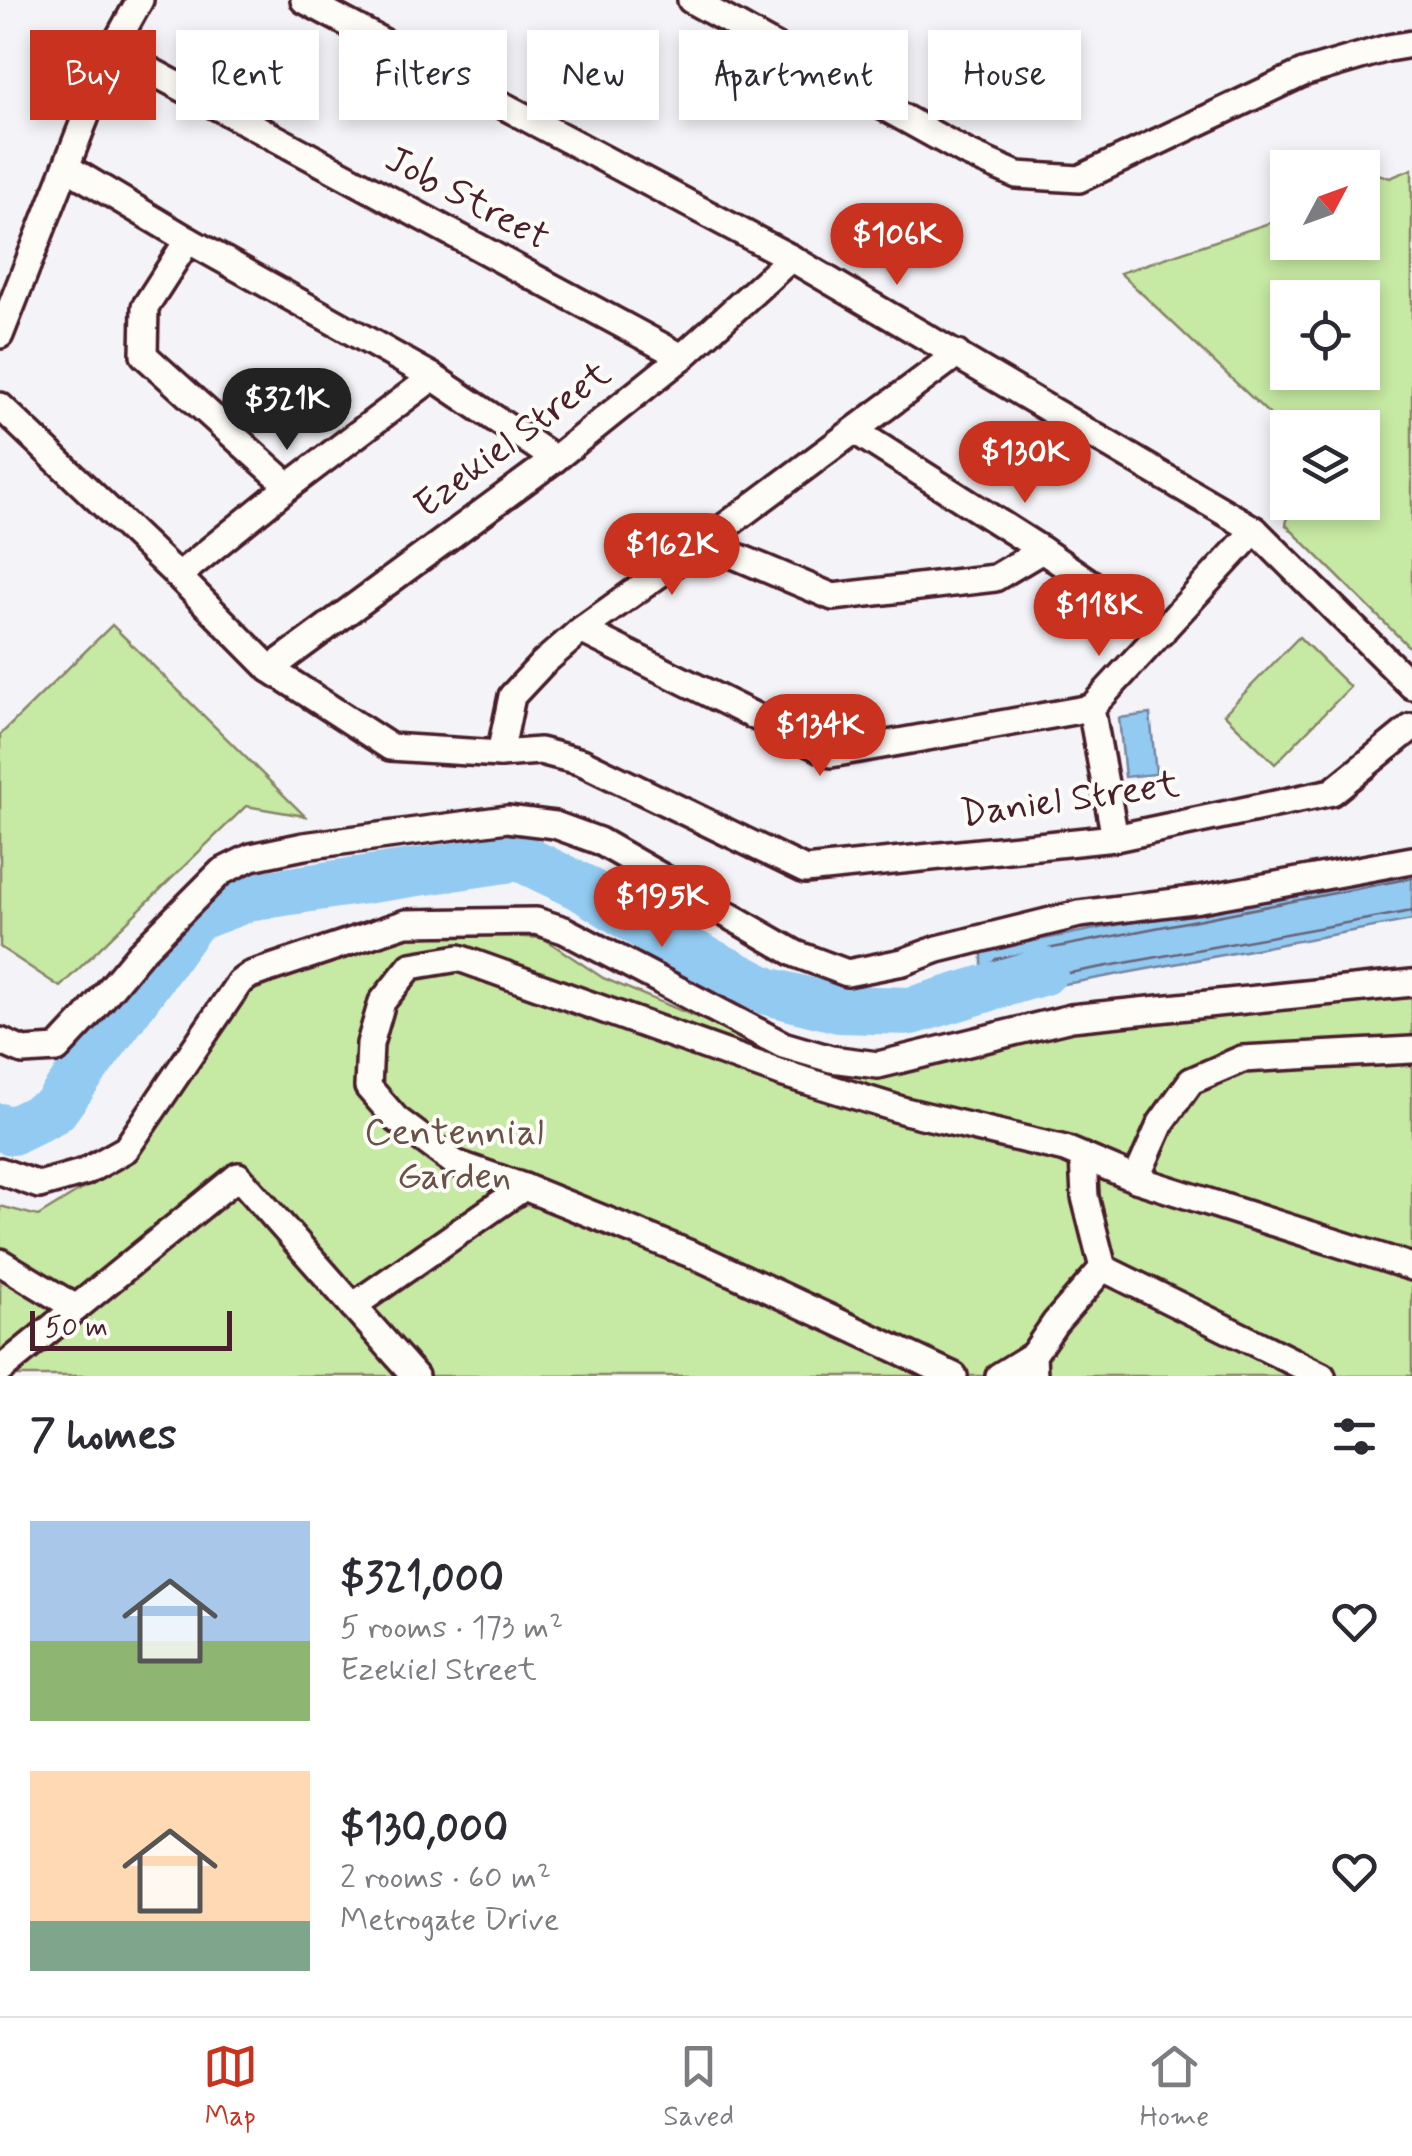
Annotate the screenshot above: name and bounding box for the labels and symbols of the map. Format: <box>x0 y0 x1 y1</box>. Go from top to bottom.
street label: Job Street <box>376 135 558 263</box>
north arrow <box>1270 150 1380 260</box>
pin: $106K <box>827 203 967 288</box>
street label: Ezekiel Street <box>405 350 621 530</box>
pin: $321K <box>217 368 357 453</box>
pin: $130K <box>955 421 1095 506</box>
pin: $162K <box>602 513 742 598</box>
pin: $118K <box>1029 574 1169 659</box>
pin: $134K <box>750 694 890 779</box>
street label: Daniel Street <box>957 760 1183 840</box>
pin: $195K <box>592 865 732 950</box>
park label: Centennial Garden <box>364 1109 544 1202</box>
scale bar <box>30 1306 232 1350</box>

